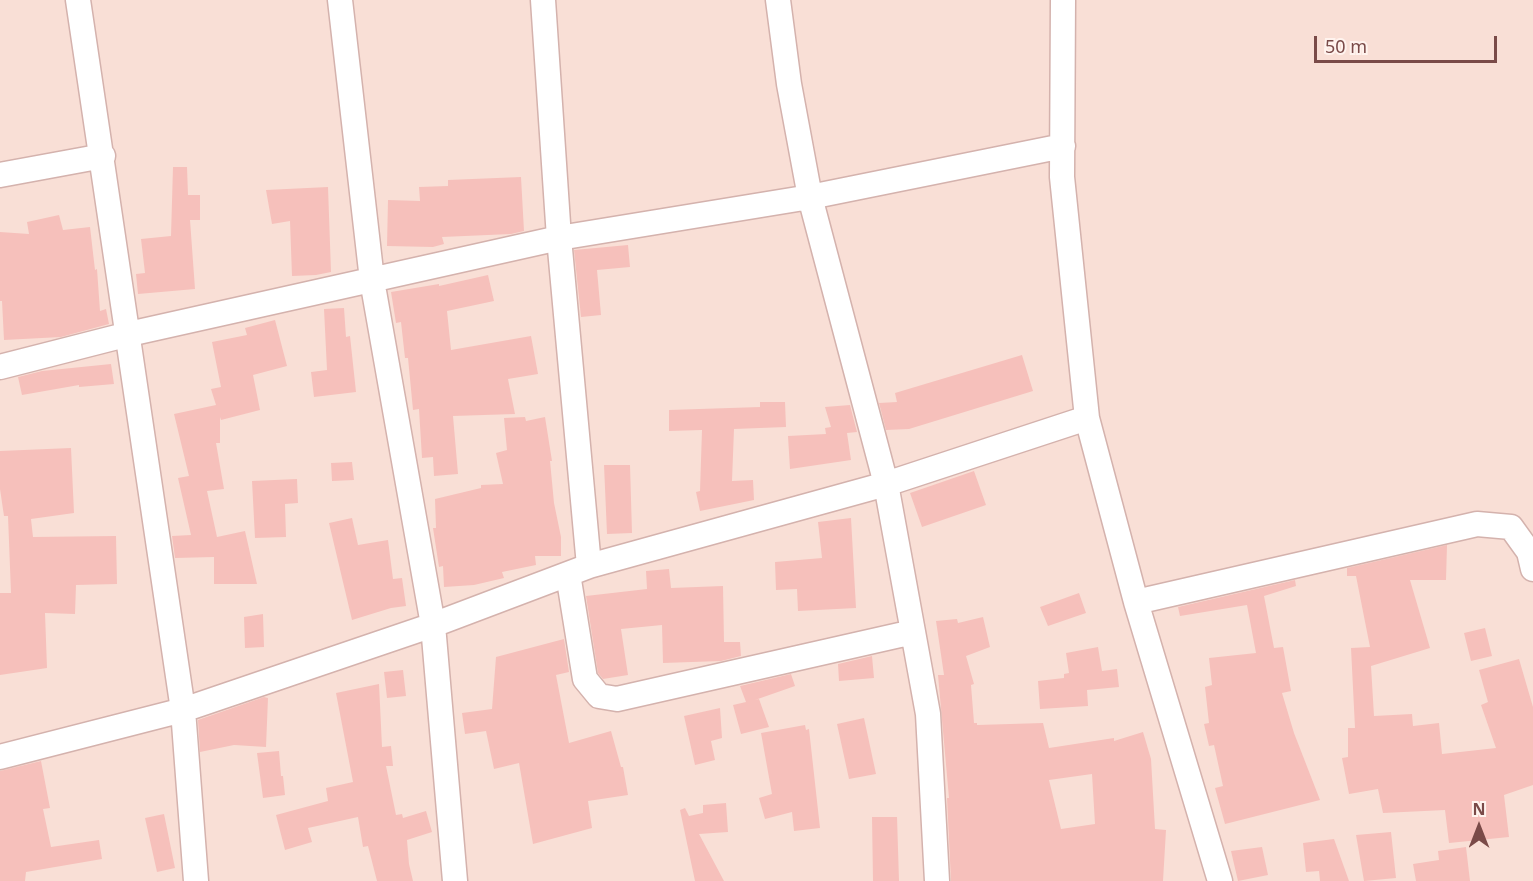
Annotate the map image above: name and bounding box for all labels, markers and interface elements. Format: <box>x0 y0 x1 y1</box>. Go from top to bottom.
scale bar <box>1317 24 1500 62</box>
text: 50 m <box>1325 34 1367 58</box>
north arrow <box>1449 797 1509 857</box>
text: N <box>1472 798 1486 820</box>

